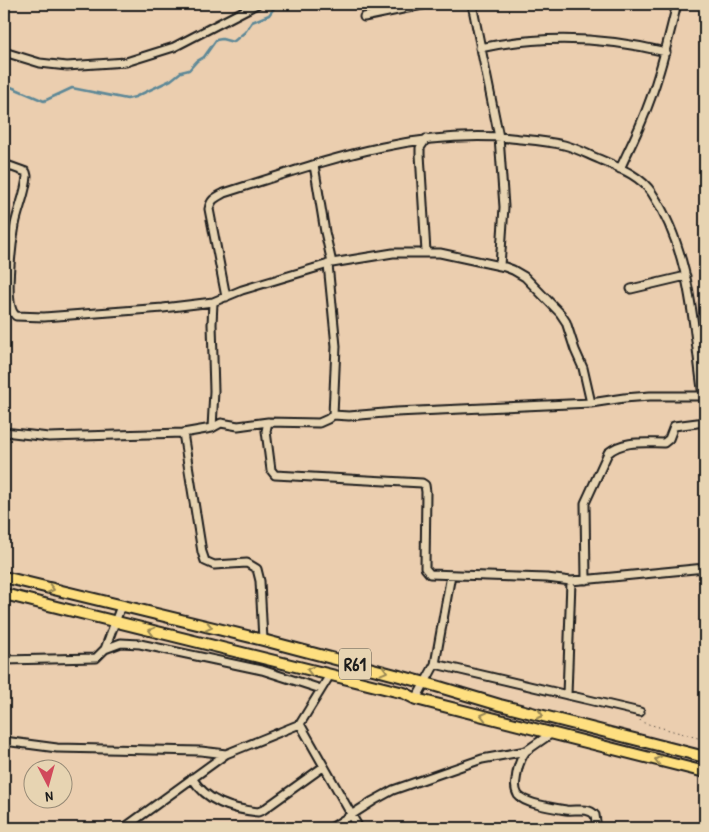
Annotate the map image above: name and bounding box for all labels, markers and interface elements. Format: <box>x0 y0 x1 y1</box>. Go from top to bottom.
one-way arrow <box>47 583 56 594</box>
one-way arrow <box>205 621 214 632</box>
one-way arrow <box>148 626 156 636</box>
road number: R61 <box>339 649 371 680</box>
one-way arrow <box>305 665 314 676</box>
one-way arrow <box>379 666 387 676</box>
one-way arrow <box>536 709 544 720</box>
one-way arrow <box>480 711 488 721</box>
one-way arrow <box>654 755 662 766</box>
north arrow <box>22 760 72 810</box>
text: N <box>44 788 54 807</box>

